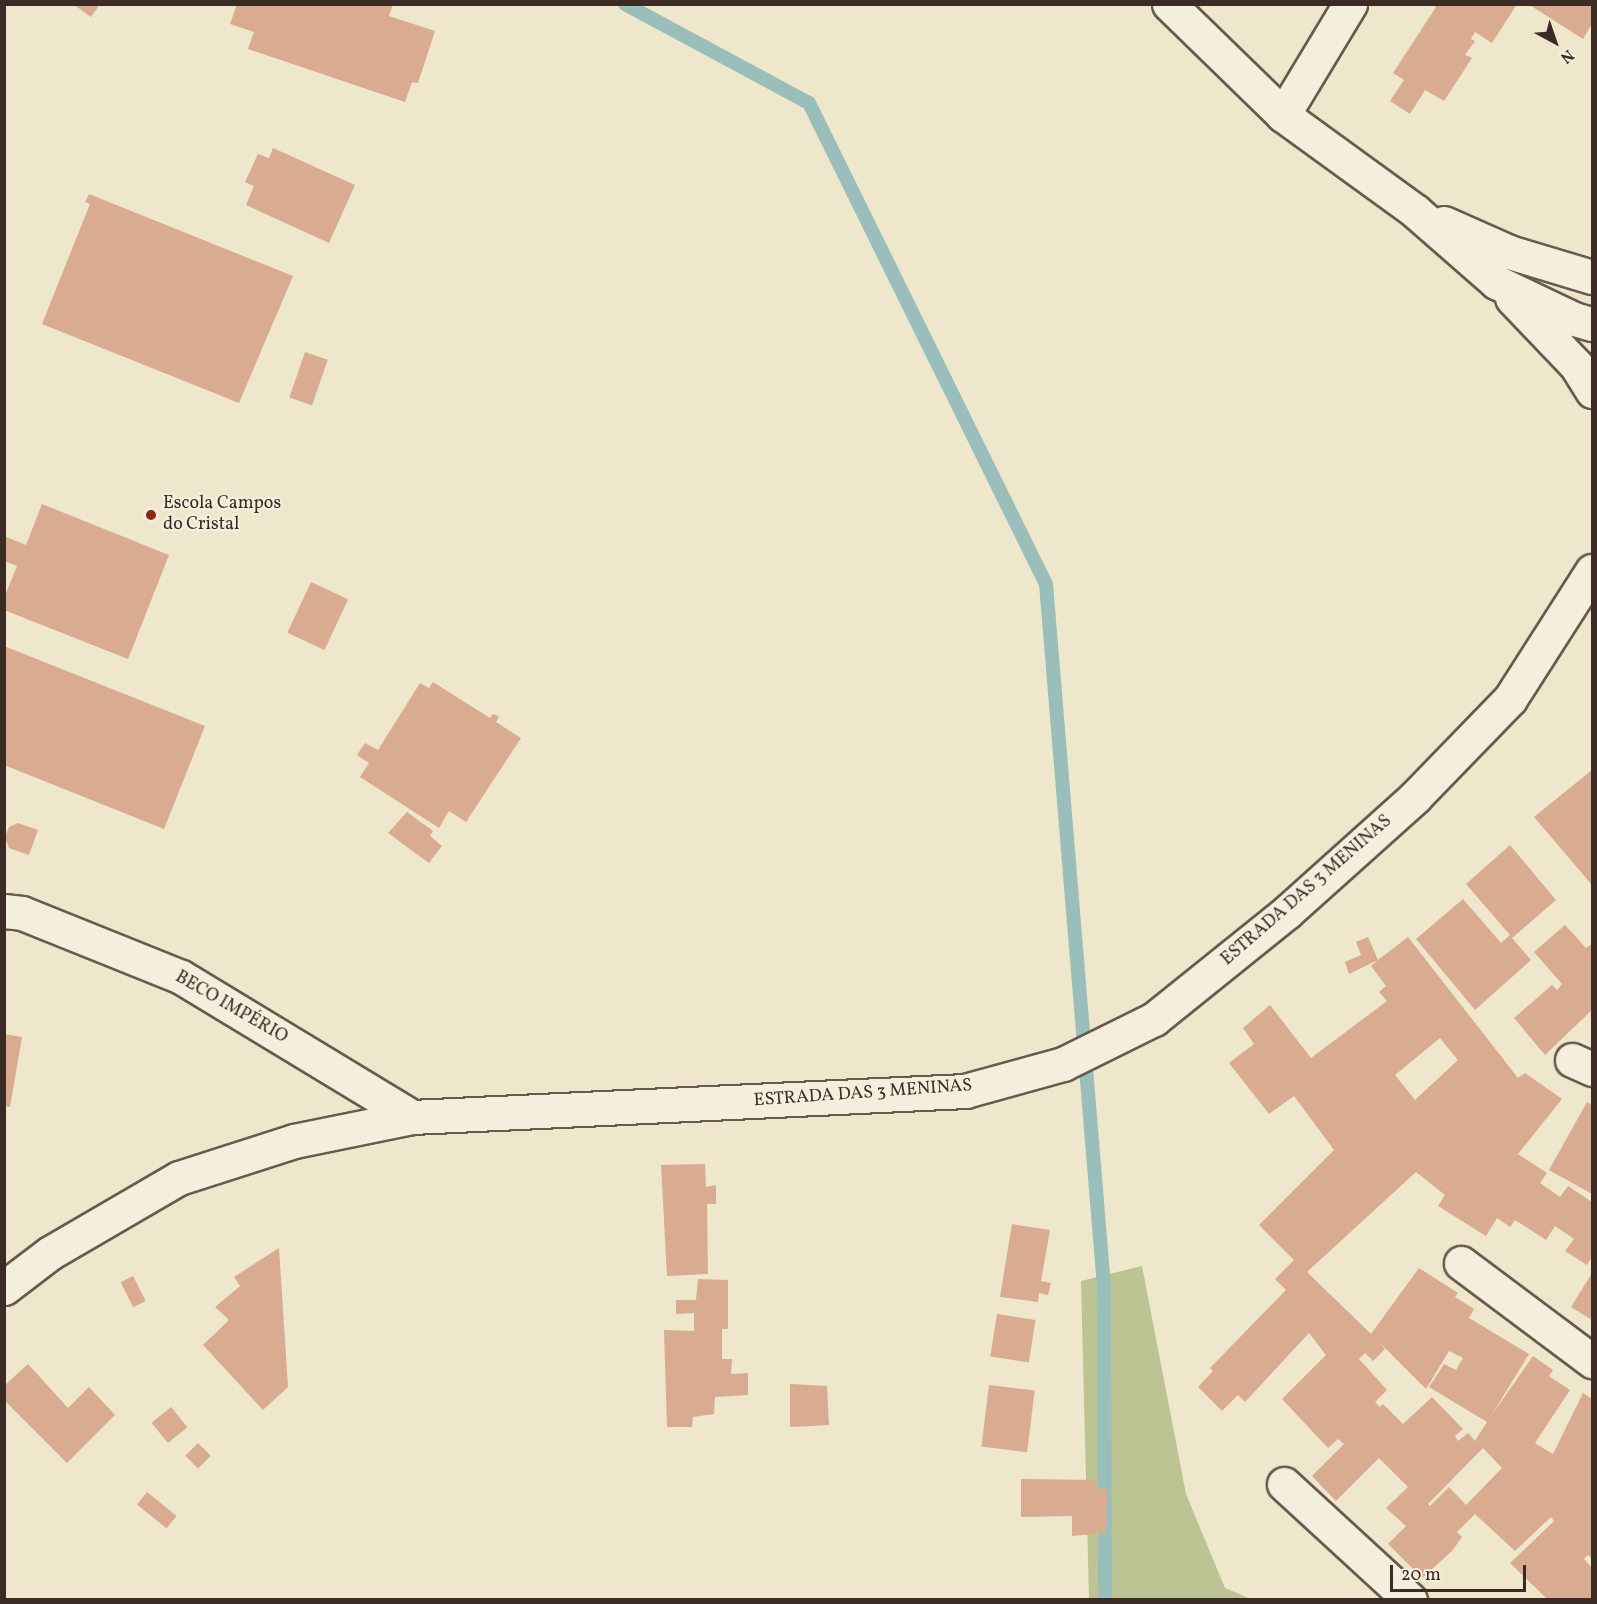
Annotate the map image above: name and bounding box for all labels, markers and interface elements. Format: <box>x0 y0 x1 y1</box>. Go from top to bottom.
north arrow <box>1525 12 1585 72</box>
text: N <box>1555 44 1578 68</box>
place label: Escola Campos do Cristal <box>163 494 281 536</box>
marker: Escola Campos do Cristal <box>144 508 158 522</box>
street label: ESTRADA DAS 3 MENINAS <box>1217 811 1397 971</box>
street label: BECO IMPÉRIO <box>171 967 291 1049</box>
street label: ESTRADA DAS 3 MENINAS <box>753 1076 973 1112</box>
scale bar <box>1393 1553 1530 1591</box>
text: 20 m <box>1401 1563 1441 1588</box>

